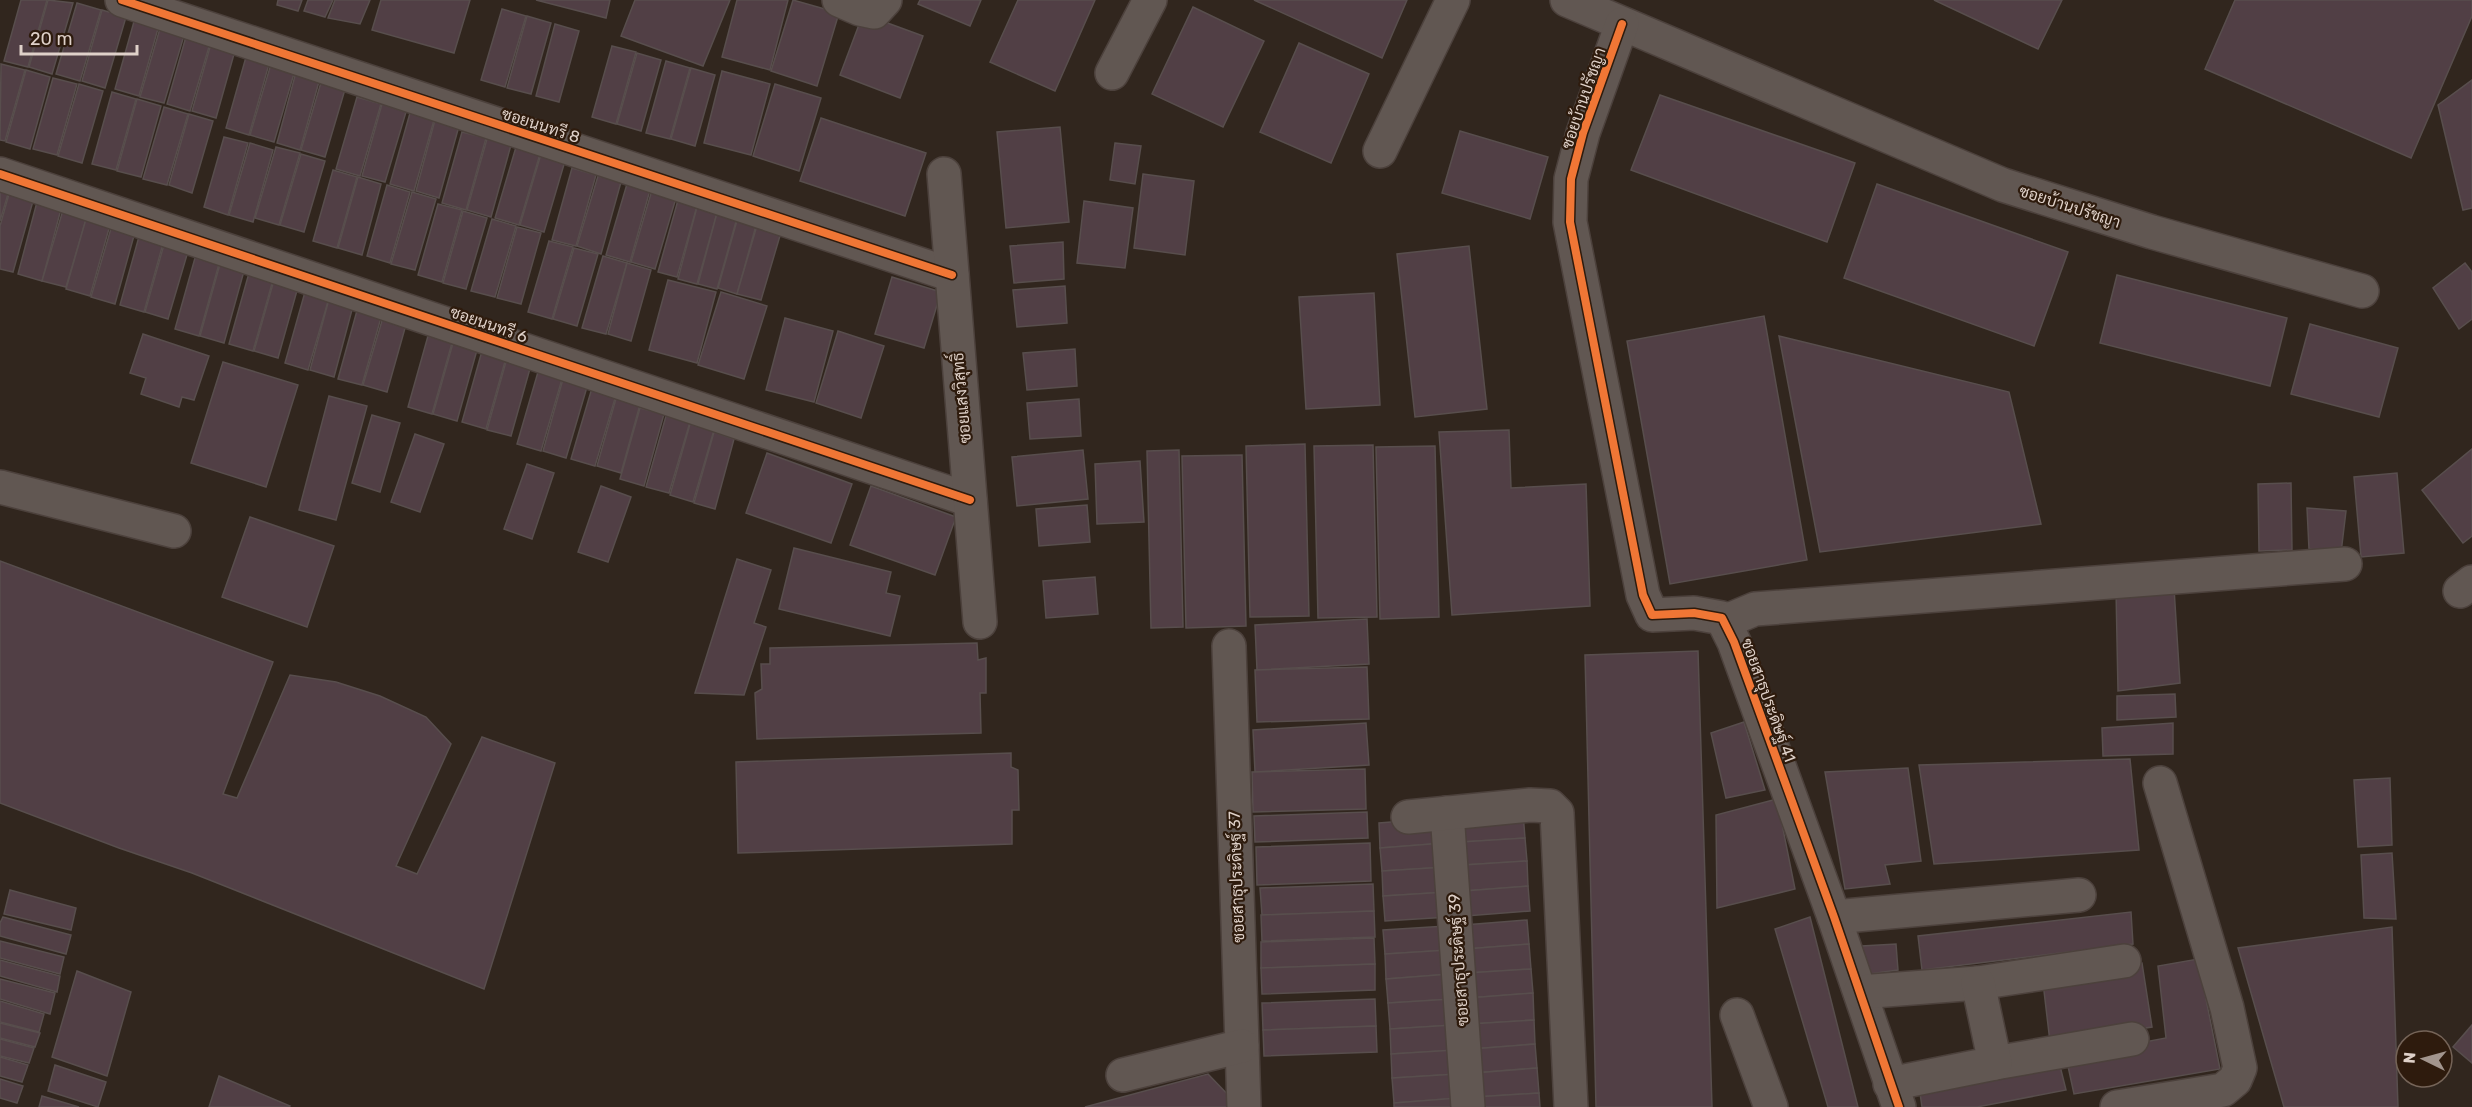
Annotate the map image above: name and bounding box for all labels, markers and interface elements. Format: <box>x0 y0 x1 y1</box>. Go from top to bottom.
scale bar <box>21 18 136 56</box>
text: 20 m <box>30 28 72 50</box>
street label: ซอยบ้านปรัชญา <box>1556 45 1610 151</box>
street label: ซอยนนทรี 8 <box>499 102 583 147</box>
street label: ซอยบ้านปรัชญา <box>2017 180 2123 232</box>
street label: ซอยนนทรี 6 <box>448 300 531 347</box>
street label: ซอยแสงวิสุทธิ์ <box>943 351 977 445</box>
street label: ซอยสาธุประดิษฐ์ 41 <box>1735 635 1803 765</box>
street label: ซอยสาธุประดิษฐ์ 37 <box>1222 811 1250 943</box>
street label: ซอยสาธุประดิษฐ์ 39 <box>1441 893 1475 1027</box>
north arrow <box>2394 1029 2454 1089</box>
text: N <box>2400 1051 2420 1064</box>

